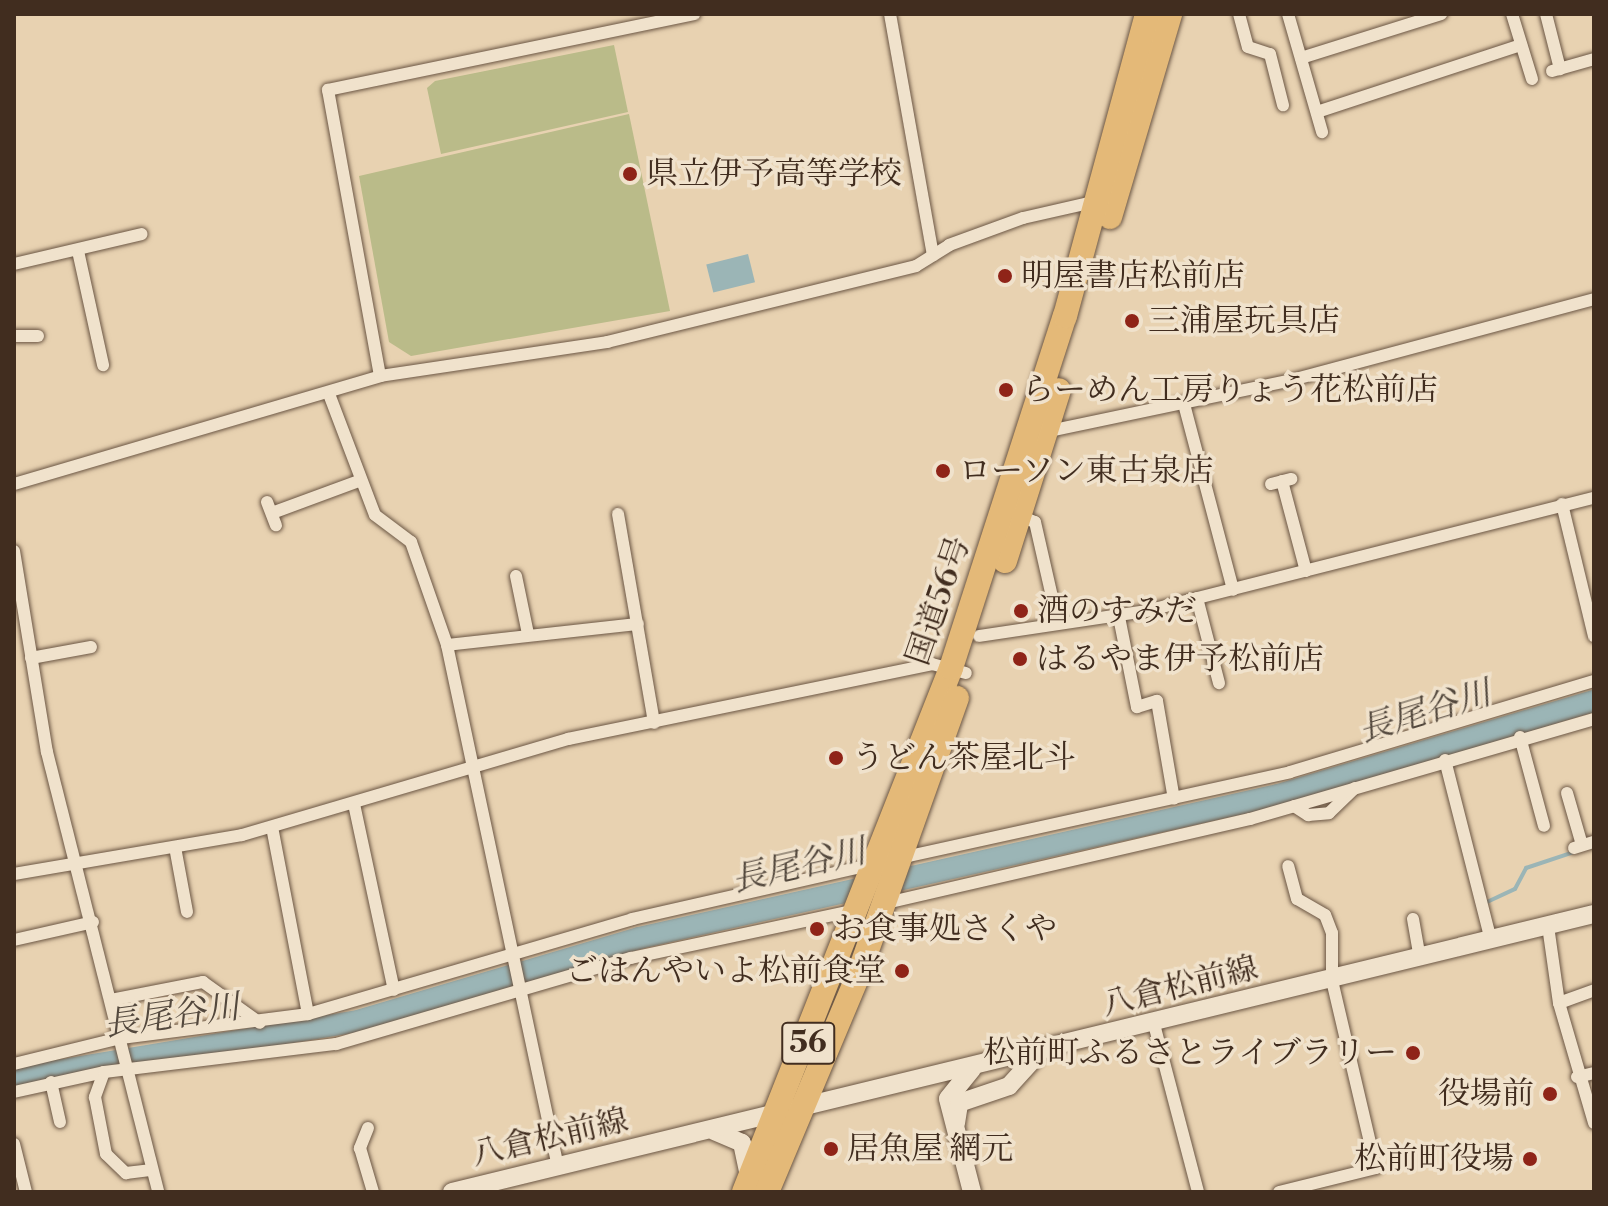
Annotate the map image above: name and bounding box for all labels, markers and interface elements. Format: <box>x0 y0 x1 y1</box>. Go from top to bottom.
place label: 県立伊予高等学校 <box>646 155 902 193</box>
marker: 県立伊予高等学校 <box>621 165 639 183</box>
place label: 明屋書店松前店 <box>1021 257 1245 295</box>
marker: 明屋書店松前店 <box>996 267 1014 285</box>
place label: 三浦屋玩具店 <box>1148 302 1340 340</box>
marker: 三浦屋玩具店 <box>1123 312 1141 330</box>
place label: らーめん工房りょう花松前店 <box>1022 371 1438 409</box>
marker: らーめん工房りょう花松前店 <box>997 381 1015 399</box>
place label: ローソン東古泉店 <box>959 452 1215 490</box>
marker: ローソン東古泉店 <box>934 462 952 480</box>
street label: 国道56号 <box>899 532 979 670</box>
place label: 酒のすみだ <box>1037 592 1197 630</box>
marker: 酒のすみだ <box>1012 602 1030 620</box>
place label: はるやま伊予松前店 <box>1036 640 1324 678</box>
marker: はるやま伊予松前店 <box>1011 650 1029 668</box>
water label: 長尾谷川 <box>1354 674 1496 752</box>
place label: うどん茶屋北斗 <box>852 739 1076 777</box>
marker: うどん茶屋北斗 <box>827 749 845 767</box>
water label: 長尾谷川 <box>728 832 870 902</box>
place label: お食事処さくや <box>833 910 1057 948</box>
marker: お食事処さくや <box>808 920 826 938</box>
street label: 八倉松前線 <box>1098 949 1262 1025</box>
place label: ごはんやいよ松前食堂 <box>566 952 886 990</box>
marker: ごはんやいよ松前食堂 <box>893 962 911 980</box>
water label: 長尾谷川 <box>102 987 242 1047</box>
road number: 56 <box>780 1017 836 1069</box>
place label: 松前町ふるさとライブラリー <box>981 1034 1397 1072</box>
marker: 松前町ふるさとライブラリー <box>1404 1044 1422 1062</box>
place label: 役場前 <box>1438 1075 1534 1113</box>
marker: 役場前 <box>1541 1085 1559 1103</box>
street label: 八倉松前線 <box>468 1101 632 1175</box>
place label: 居魚屋 網元 <box>847 1130 1014 1168</box>
marker: 居魚屋 網元 <box>822 1140 840 1158</box>
place label: 松前町役場 <box>1354 1140 1514 1178</box>
marker: 松前町役場 <box>1521 1150 1539 1168</box>

